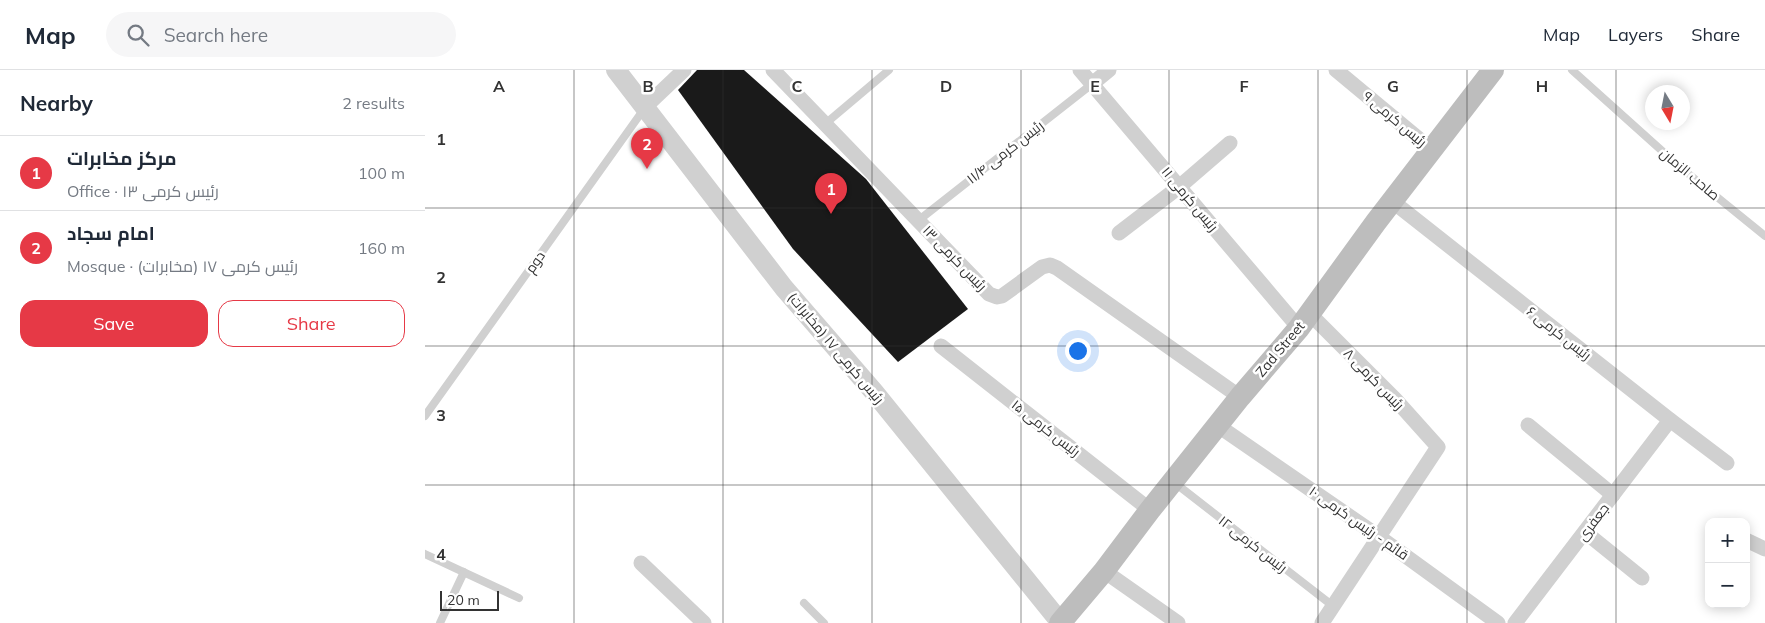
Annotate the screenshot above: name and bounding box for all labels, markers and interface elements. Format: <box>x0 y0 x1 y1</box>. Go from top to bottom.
search box <box>106 12 456 57</box>
text: Map <box>25 20 76 50</box>
icon: search <box>124 21 152 49</box>
text: Search here <box>164 23 268 47</box>
text: Map <box>1543 23 1580 46</box>
text: Layers <box>1608 23 1663 46</box>
text: Share <box>1691 23 1740 46</box>
text: A <box>493 76 505 96</box>
text: B <box>642 76 654 96</box>
text: C <box>792 76 803 96</box>
text: D <box>940 76 952 96</box>
text: E <box>1090 76 1100 96</box>
text: F <box>1239 76 1249 96</box>
text: G <box>1387 76 1399 96</box>
text: H <box>1536 76 1548 96</box>
north arrow <box>1645 85 1690 130</box>
street label: رئیس کرمی ۹ <box>1359 87 1431 151</box>
text: Nearby <box>20 90 93 116</box>
text: 2 results <box>342 93 405 113</box>
street label: رئیس کرمی ۱۱/۴ <box>963 116 1047 188</box>
pin: 2 <box>631 128 663 169</box>
text: 1 <box>436 129 446 149</box>
street label: صاحب الزمان <box>1656 144 1724 204</box>
text: مرکز مخابرات <box>67 146 177 170</box>
text: 1 <box>31 163 41 183</box>
text: 100 m <box>358 163 405 183</box>
street label: رئیس کرمی ۱۱ <box>1158 163 1222 235</box>
pin: 1 <box>815 173 847 214</box>
text: Office · رئیس کرمی ۱۳ <box>67 181 219 201</box>
text: امام سجاد <box>67 221 155 245</box>
street label: رئیس کرمی ۱۳ <box>919 221 991 295</box>
text: 2 <box>31 238 41 258</box>
text: 160 m <box>358 238 405 258</box>
street label: دوم <box>521 247 550 277</box>
text: Mosque · رئیس کرمی ۱۷ (مخابرات) <box>67 256 298 276</box>
text: 2 <box>436 267 446 287</box>
street label: رئیس کرمی ۱۷ (مخابرات) <box>784 288 888 408</box>
button: Save <box>20 300 208 347</box>
button: Share <box>218 300 405 347</box>
street label: رئیس کرمی ۶ <box>1523 302 1595 364</box>
street label: Zad Street <box>1251 317 1309 381</box>
your location <box>1065 338 1091 364</box>
street label: رئیس کرمی ۸ <box>1340 344 1408 414</box>
street label: رئیس کرمی ۱۵ <box>1008 395 1084 461</box>
text: 3 <box>436 405 446 425</box>
street label: قائم - رئیس کرمی ۱۰ <box>1305 482 1412 565</box>
street label: جعفری <box>1573 500 1613 544</box>
street label: رئیس کرمی ۱۲ <box>1215 512 1291 576</box>
map controls <box>1705 518 1750 608</box>
button: + <box>1705 518 1750 563</box>
text: 4 <box>436 544 446 564</box>
button: − <box>1705 563 1750 608</box>
scale bar <box>440 588 499 611</box>
text: 20 m <box>447 591 480 609</box>

